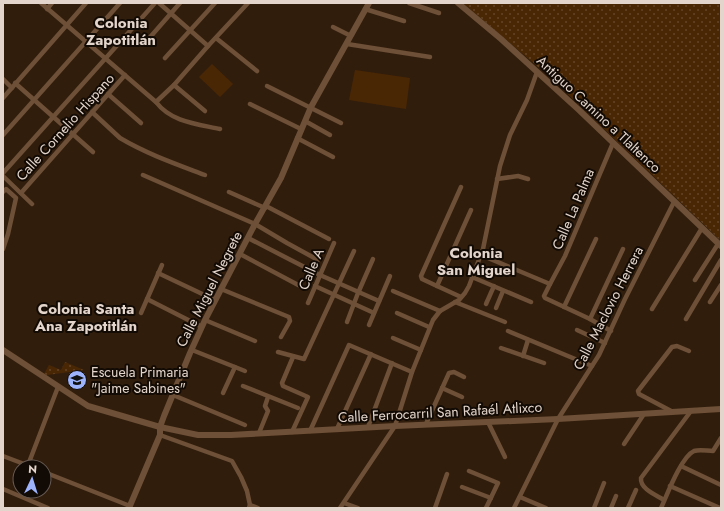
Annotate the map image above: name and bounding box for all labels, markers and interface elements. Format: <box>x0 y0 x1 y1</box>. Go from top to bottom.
district label: Colonia Zapotitlán <box>86 12 156 51</box>
street label: Antiguo Camino a Tlaltenco <box>532 51 666 177</box>
street label: Calle Cornelio Hispano <box>11 69 119 185</box>
street label: Calle La Palma <box>547 165 599 253</box>
street label: Calle Miguel Negrete <box>171 228 247 350</box>
district label: Colonia San Miguel <box>437 242 515 281</box>
street label: Calle Maclovio Herrera <box>568 243 648 373</box>
street label: Calle A <box>293 244 329 293</box>
district label: Colonia Santa Ana Zapotitlán <box>34 298 137 337</box>
place label: Escuela Primaria "Jaime Sabines" <box>91 362 188 398</box>
school or university icon: Escuela Primaria "Jaime Sabines" <box>66 369 88 391</box>
street label: Calle Ferrocarril San Rafaél Atlixco <box>337 397 543 427</box>
north arrow <box>12 459 52 499</box>
text: N <box>28 461 38 477</box>

